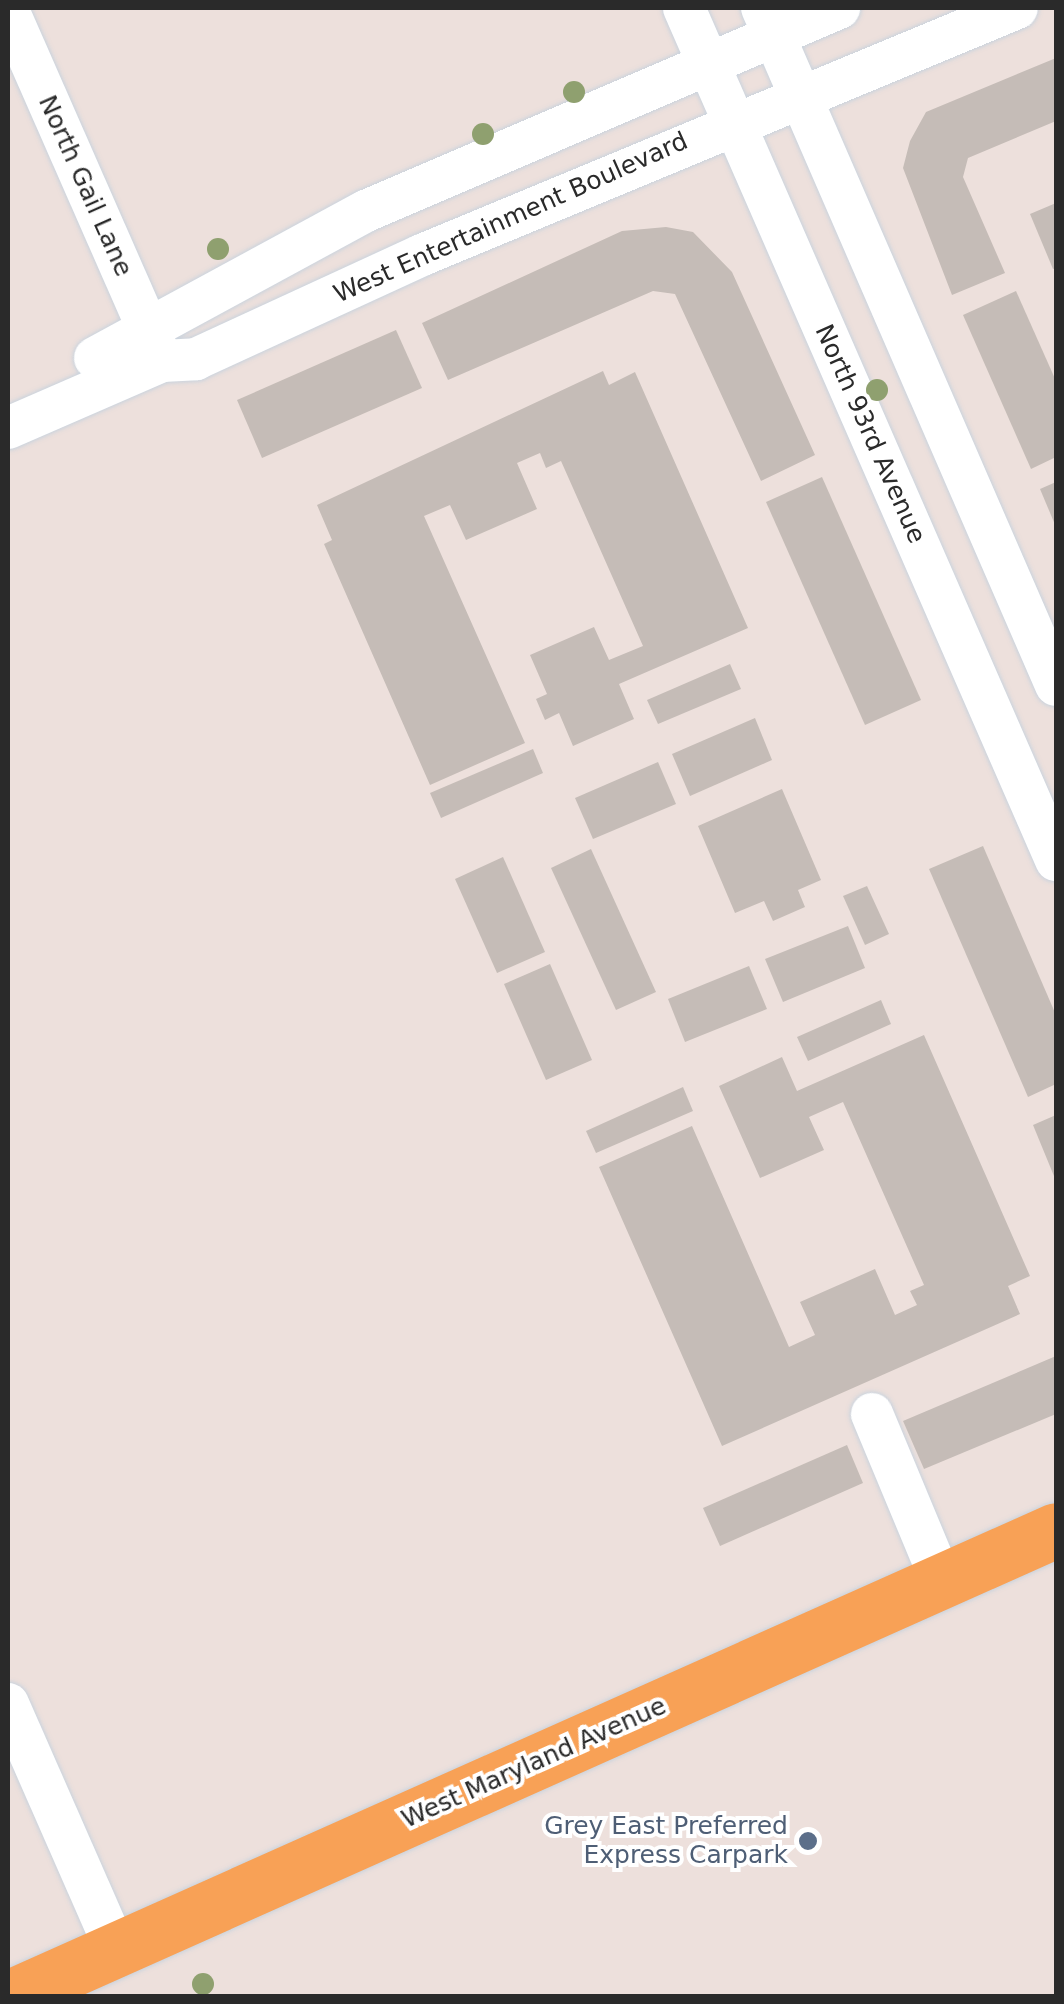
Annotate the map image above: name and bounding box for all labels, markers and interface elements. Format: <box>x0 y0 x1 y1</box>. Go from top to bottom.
street label: North Gail Lane <box>32 91 138 281</box>
street label: West Entertainment Boulevard <box>329 126 693 310</box>
street label: North 93rd Avenue <box>808 320 932 548</box>
street label: West Maryland Avenue <box>397 1691 671 1835</box>
place label: Grey East Preferred Express Carpark <box>544 1812 788 1871</box>
marker: Grey East Preferred Express Carpark <box>797 1830 819 1852</box>

